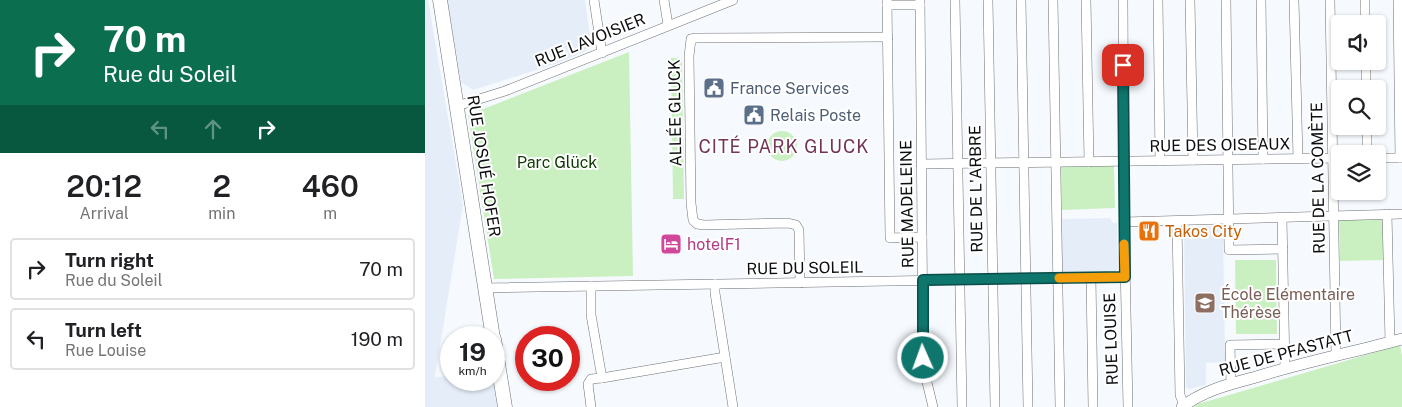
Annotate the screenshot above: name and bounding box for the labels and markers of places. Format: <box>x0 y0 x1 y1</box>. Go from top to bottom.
pin <box>1102 44 1144 86</box>
public building icon: France Services <box>702 76 726 100</box>
place label: France Services <box>730 79 849 98</box>
public building icon: Relais Poste <box>742 103 766 127</box>
place label: Relais Poste <box>770 106 861 125</box>
restaurant icon: Takos City <box>1137 219 1161 243</box>
place label: Takos City <box>1165 222 1242 241</box>
hotel icon: hotelF1 <box>659 232 683 256</box>
place label: hotelF1 <box>687 235 741 254</box>
place label: École Elémentaire Thérèse <box>1221 284 1355 322</box>
school or university icon: École Elémentaire Thérèse <box>1193 291 1217 315</box>

